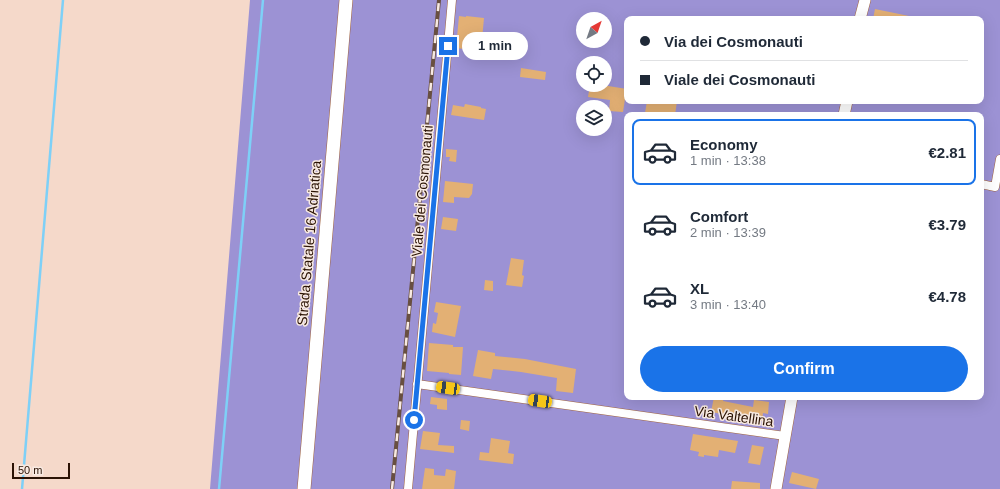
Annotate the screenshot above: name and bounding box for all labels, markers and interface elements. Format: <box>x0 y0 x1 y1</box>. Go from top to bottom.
north arrow <box>576 12 612 48</box>
map controls <box>576 12 612 136</box>
callout: 1 min <box>462 32 528 60</box>
text: Via dei Cosmonauti <box>664 33 803 50</box>
route end <box>439 37 457 55</box>
text: 1 min <box>478 38 512 53</box>
button: locate <box>576 56 612 92</box>
text: Viale dei Cosmonauti <box>664 71 815 88</box>
button: layers <box>576 100 612 136</box>
street label: Viale dei Cosmonauti <box>408 125 436 257</box>
icon: car <box>642 134 678 170</box>
text: Economy <box>690 136 758 153</box>
text: €2.81 <box>928 144 966 161</box>
text: 1 min · 13:38 <box>690 153 766 168</box>
street label: Strada Statale 16 Adriatica <box>294 160 324 326</box>
icon: car <box>642 206 678 242</box>
text: Comfort <box>690 208 748 225</box>
text: €3.79 <box>928 216 966 233</box>
text: 2 min · 13:39 <box>690 225 766 240</box>
icon: car <box>642 278 678 314</box>
text: XL <box>690 280 709 297</box>
text: €4.78 <box>928 288 966 305</box>
text: 3 min · 13:40 <box>690 297 766 312</box>
button: Confirm <box>640 346 968 392</box>
car <box>435 380 461 396</box>
car <box>527 393 553 409</box>
street label: Via Valtellina <box>693 403 775 429</box>
route start <box>405 411 423 429</box>
scale bar <box>12 461 70 480</box>
text: 50 m <box>18 464 42 476</box>

